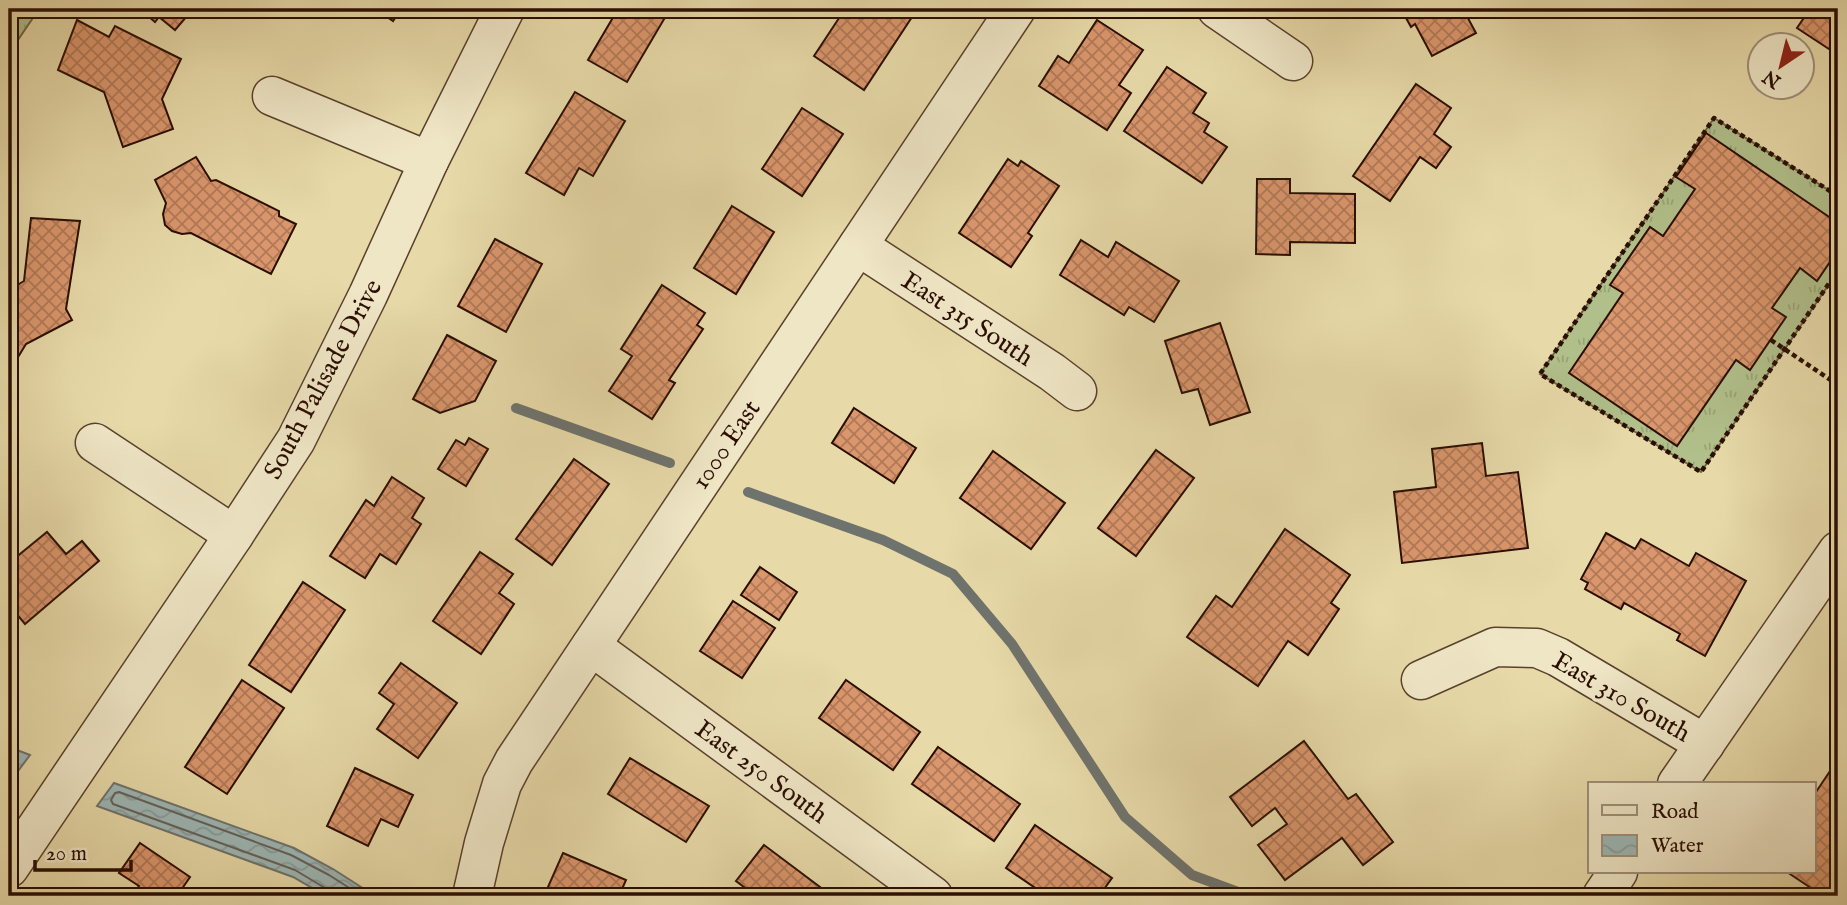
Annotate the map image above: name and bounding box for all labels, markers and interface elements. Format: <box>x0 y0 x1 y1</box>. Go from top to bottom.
north arrow <box>1745 32 1815 102</box>
text: N <box>1758 63 1787 93</box>
street label: East 315 South <box>895 264 1040 374</box>
street label: South Palisade Drive <box>257 274 390 485</box>
street label: 1000 East <box>684 394 768 496</box>
street label: East 310 South <box>1546 644 1696 750</box>
street label: East 250 South <box>688 713 834 832</box>
legend <box>1588 782 1815 874</box>
text: Road <box>1651 799 1699 826</box>
scale bar <box>35 828 131 872</box>
text: Water <box>1651 833 1704 860</box>
text: 20 m <box>46 841 87 868</box>

